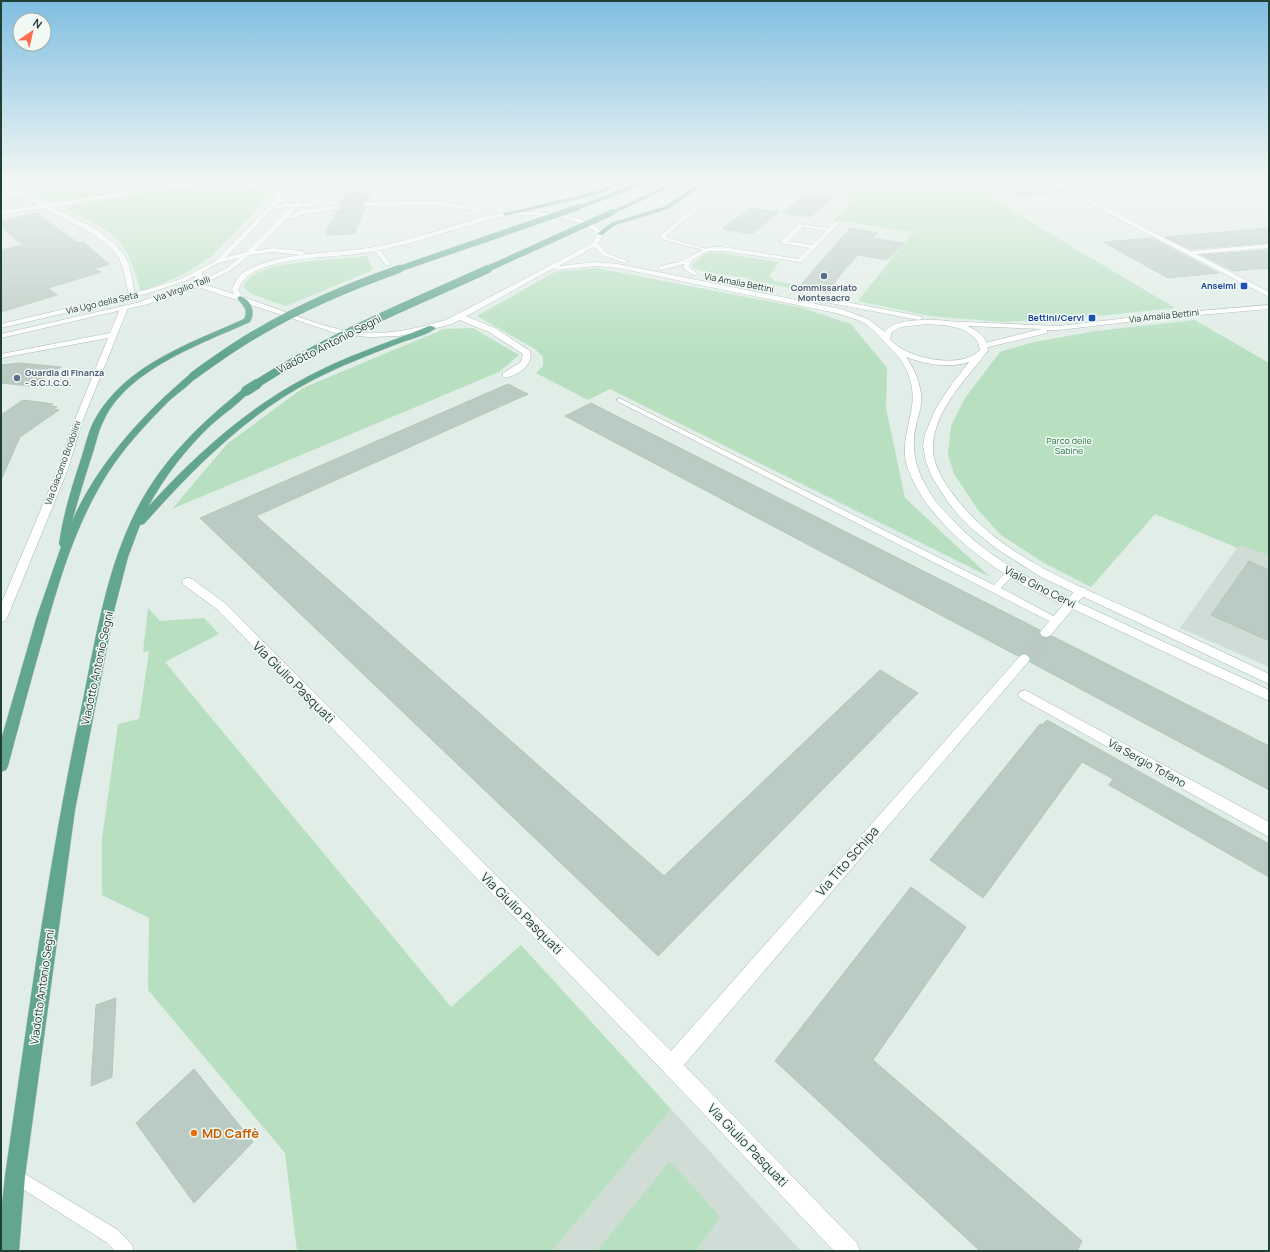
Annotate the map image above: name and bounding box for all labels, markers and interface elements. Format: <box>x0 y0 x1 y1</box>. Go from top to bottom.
north arrow <box>12 12 52 52</box>
text: N <box>30 15 45 32</box>
street label: Via Amalia Bettini <box>703 269 775 296</box>
marker: Commissariato Montesacro <box>819 271 829 281</box>
street label: Via Virgilio Talli <box>152 272 212 305</box>
place label: Anselmi <box>1201 279 1236 292</box>
place label: Commissariato Montesacro <box>791 281 858 304</box>
marker: Anselmi <box>1239 281 1249 291</box>
street label: Via Ugo della Seta <box>64 288 139 317</box>
street label: Via Amalia Bettini <box>1128 305 1200 326</box>
street label: Viadotto Antonio Segni <box>274 311 384 377</box>
place label: Bettini/Cervi <box>1028 311 1084 324</box>
marker: Bettini/Cervi <box>1087 313 1097 323</box>
place label: Guardia di Finanza - S.C.I.C.O. <box>25 366 104 389</box>
marker: Guardia di Finanza - S.C.I.C.O. <box>12 373 22 383</box>
street label: Via Giacomo Brodolini <box>41 419 84 507</box>
park label: Parco delle Sabine <box>1046 434 1092 457</box>
street label: Viale Gino Cervi <box>1002 562 1078 611</box>
street label: Viadotto Antonio Segni <box>77 610 116 726</box>
street label: Via Giulio Pasquati <box>249 637 339 727</box>
street label: Via Sergio Tofano <box>1106 735 1189 790</box>
street label: Via Tito Schipa <box>812 822 882 900</box>
street label: Via Giulio Pasquati <box>477 868 567 958</box>
street label: Viadotto Antonio Segni <box>26 929 57 1045</box>
street label: Via Giulio Pasquati <box>704 1099 792 1191</box>
place label: MD Caffè <box>202 1124 259 1142</box>
marker: MD Caffè <box>189 1128 199 1138</box>

